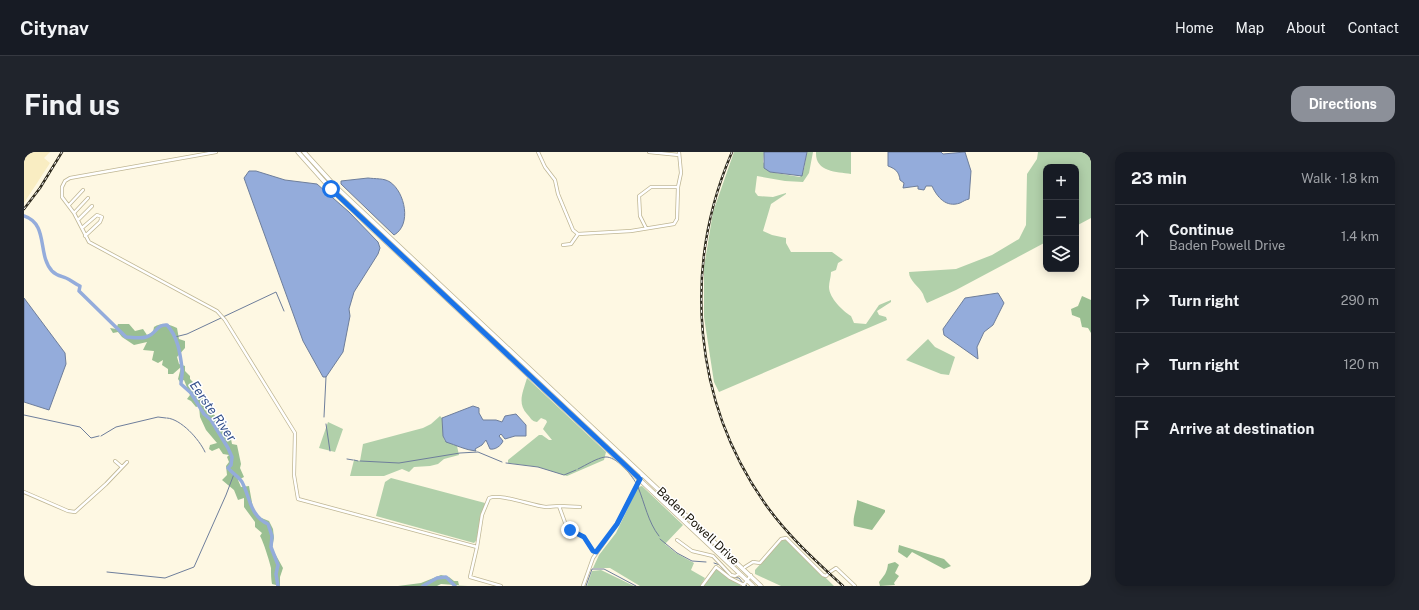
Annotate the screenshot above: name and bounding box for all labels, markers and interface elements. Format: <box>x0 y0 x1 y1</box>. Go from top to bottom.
text: Citynav <box>20 17 89 39</box>
text: Home <box>1175 20 1214 36</box>
text: Map <box>1236 20 1264 36</box>
text: About <box>1286 20 1326 36</box>
text: Contact <box>1348 20 1399 36</box>
button: Directions <box>1291 86 1395 122</box>
text: Find us <box>24 88 120 121</box>
map controls <box>1043 164 1079 272</box>
button: + <box>1043 164 1079 200</box>
text: 23 min <box>1131 168 1187 188</box>
text: Walk · 1.8 km <box>1301 171 1379 186</box>
route start <box>322 180 340 198</box>
button: − <box>1043 200 1079 236</box>
text: Continue <box>1169 221 1234 238</box>
icon: ahead <box>1131 226 1153 248</box>
text: 1.4 km <box>1341 229 1379 244</box>
button: layers <box>1043 236 1079 272</box>
text: Baden Powell Drive <box>1169 238 1285 253</box>
icon: right <box>1131 290 1153 312</box>
text: Turn right <box>1169 292 1239 309</box>
text: 290 m <box>1341 293 1379 308</box>
icon: right <box>1131 354 1153 376</box>
text: Turn right <box>1169 356 1239 373</box>
text: 120 m <box>1344 357 1379 372</box>
water label: Eerste River <box>187 378 239 444</box>
icon: arrive <box>1131 418 1153 440</box>
text: Arrive at destination <box>1169 420 1314 437</box>
street label: Baden Powell Drive <box>654 484 742 568</box>
route end <box>561 521 579 539</box>

